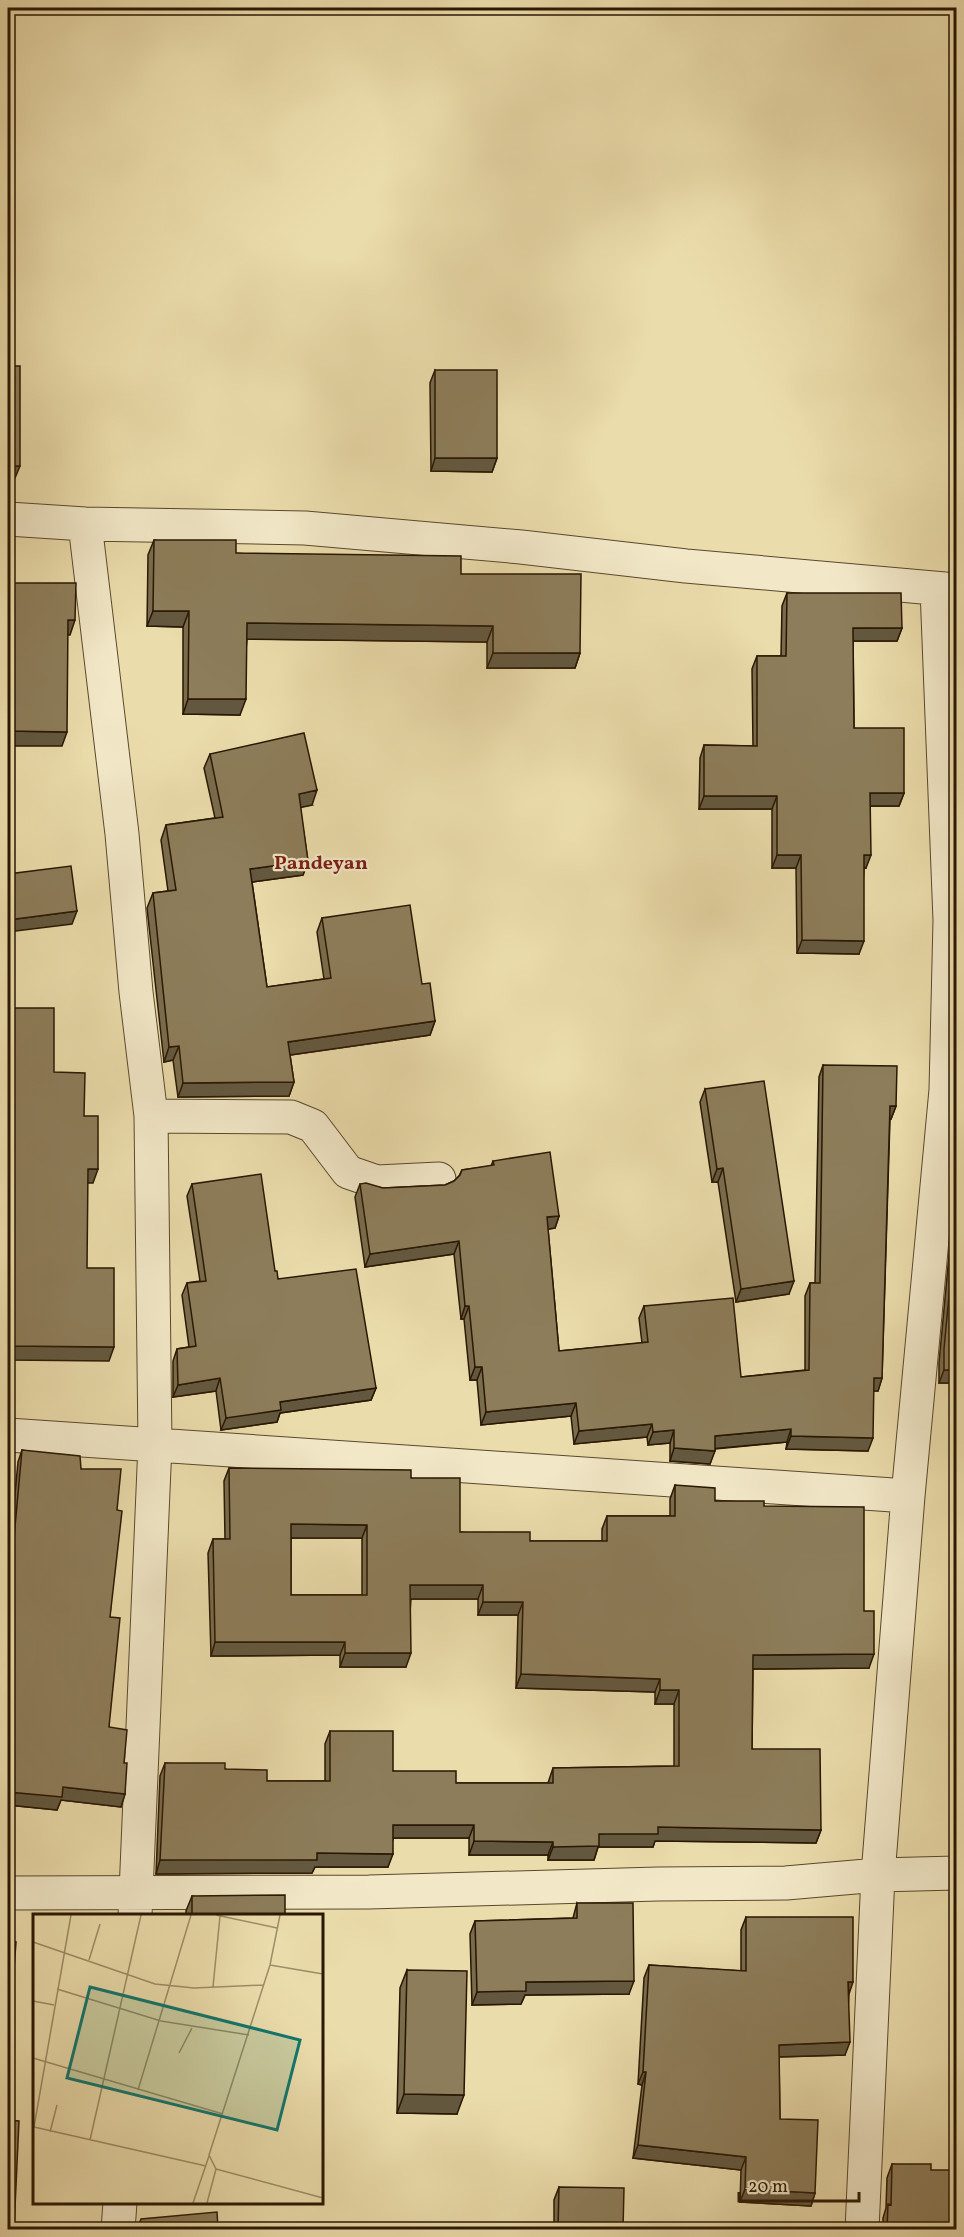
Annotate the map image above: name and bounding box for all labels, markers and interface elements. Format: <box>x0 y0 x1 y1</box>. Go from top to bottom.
district label: Pandeyan <box>274 850 368 878</box>
inset map <box>33 1914 322 2204</box>
scale bar <box>739 2165 859 2203</box>
text: 20 m <box>748 2175 788 2200</box>

